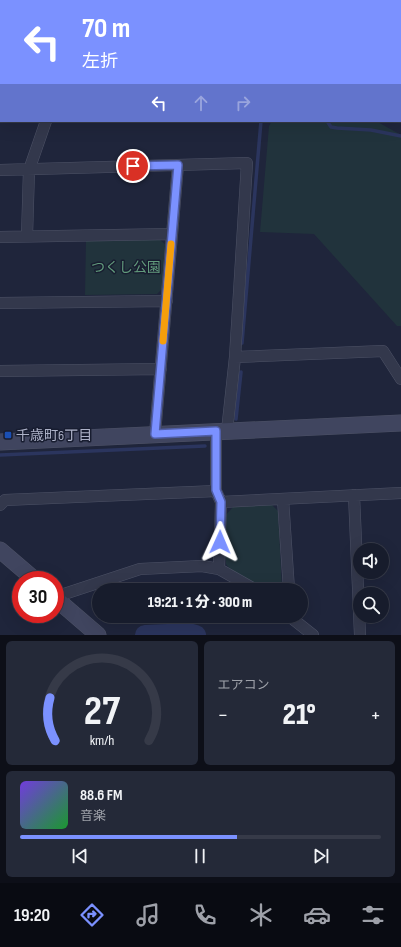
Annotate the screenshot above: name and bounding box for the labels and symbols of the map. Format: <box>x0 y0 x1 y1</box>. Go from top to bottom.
pin <box>116 149 150 183</box>
park label: つくし公園 <box>91 259 161 276</box>
place label: 千歳町6丁目 <box>16 427 92 444</box>
marker: 千歳町6丁目 <box>3 430 13 440</box>
position arrow <box>199 521 241 563</box>
speed limit sign: 30 <box>12 571 64 623</box>

